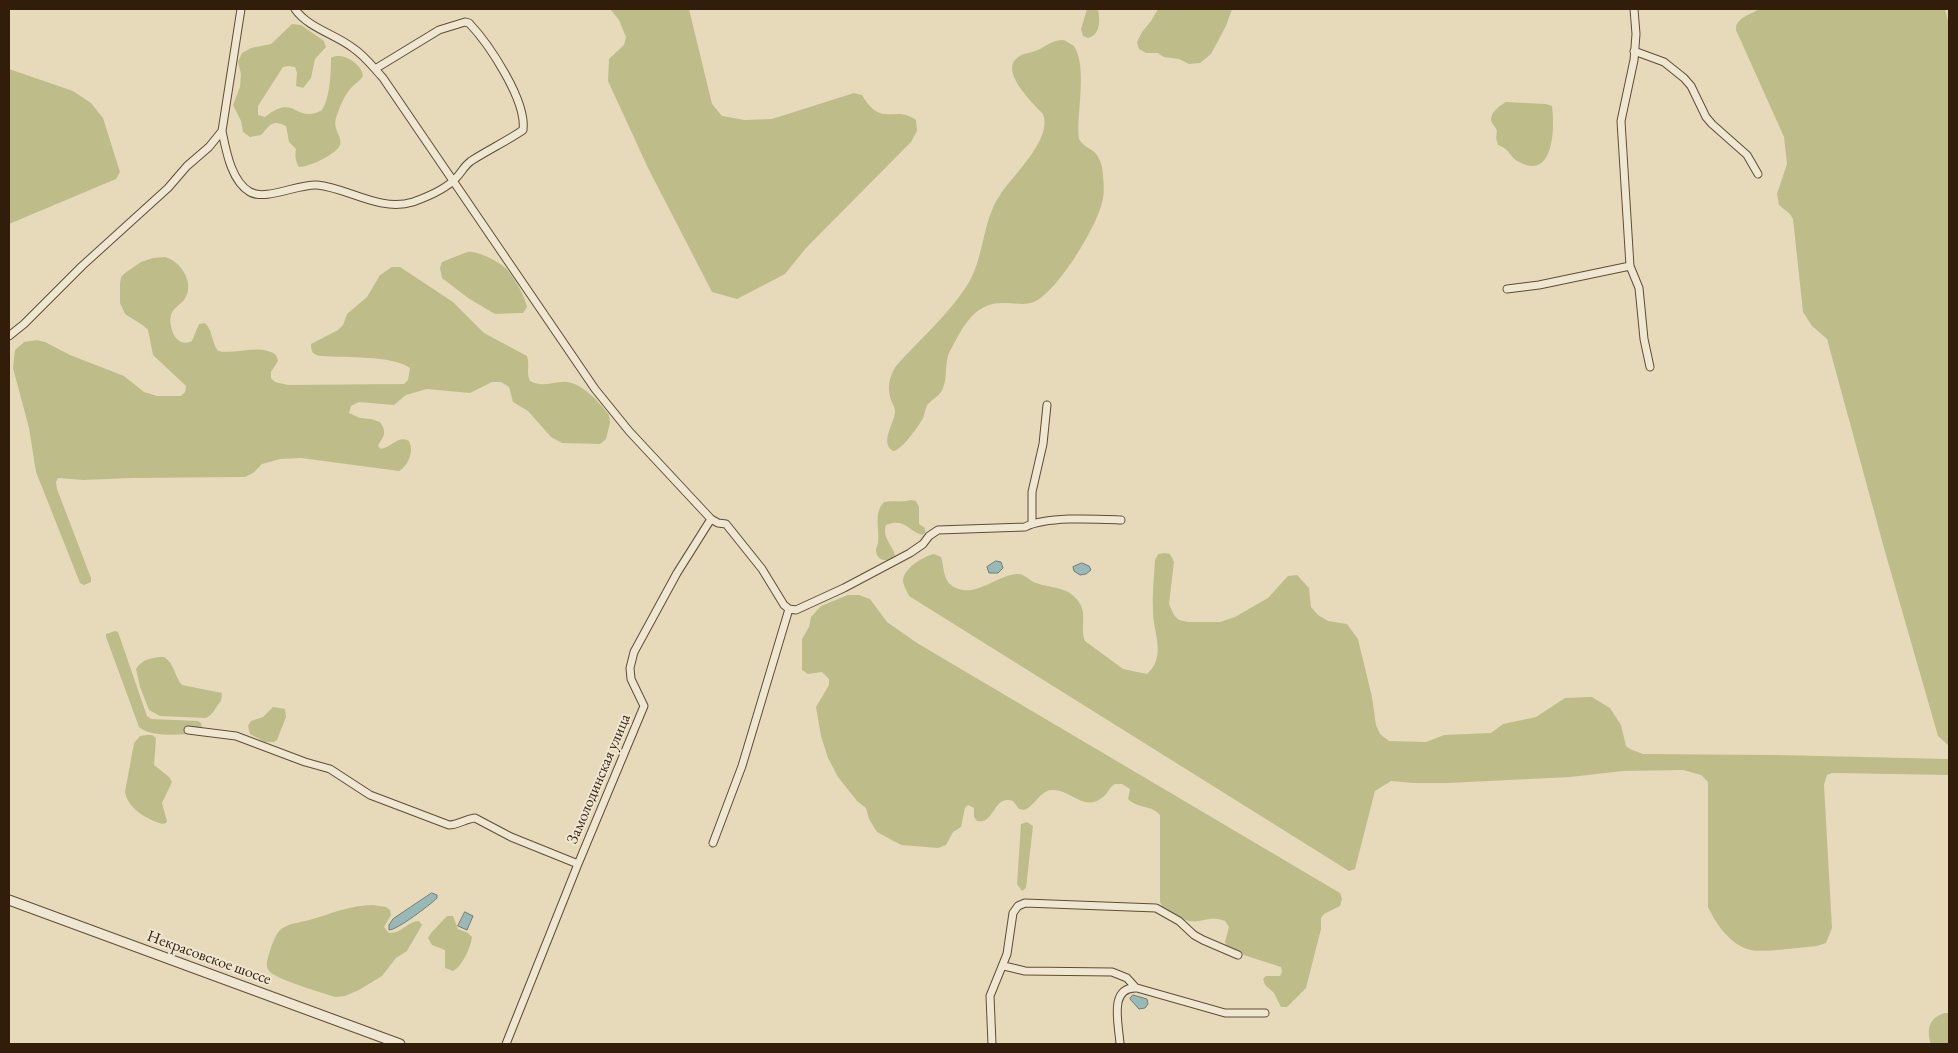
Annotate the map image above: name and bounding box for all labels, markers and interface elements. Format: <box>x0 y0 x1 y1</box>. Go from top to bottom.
street label: Замолодинская улица <box>563 711 635 847</box>
street label: Некрасовское шоссе <box>144 927 274 989</box>

